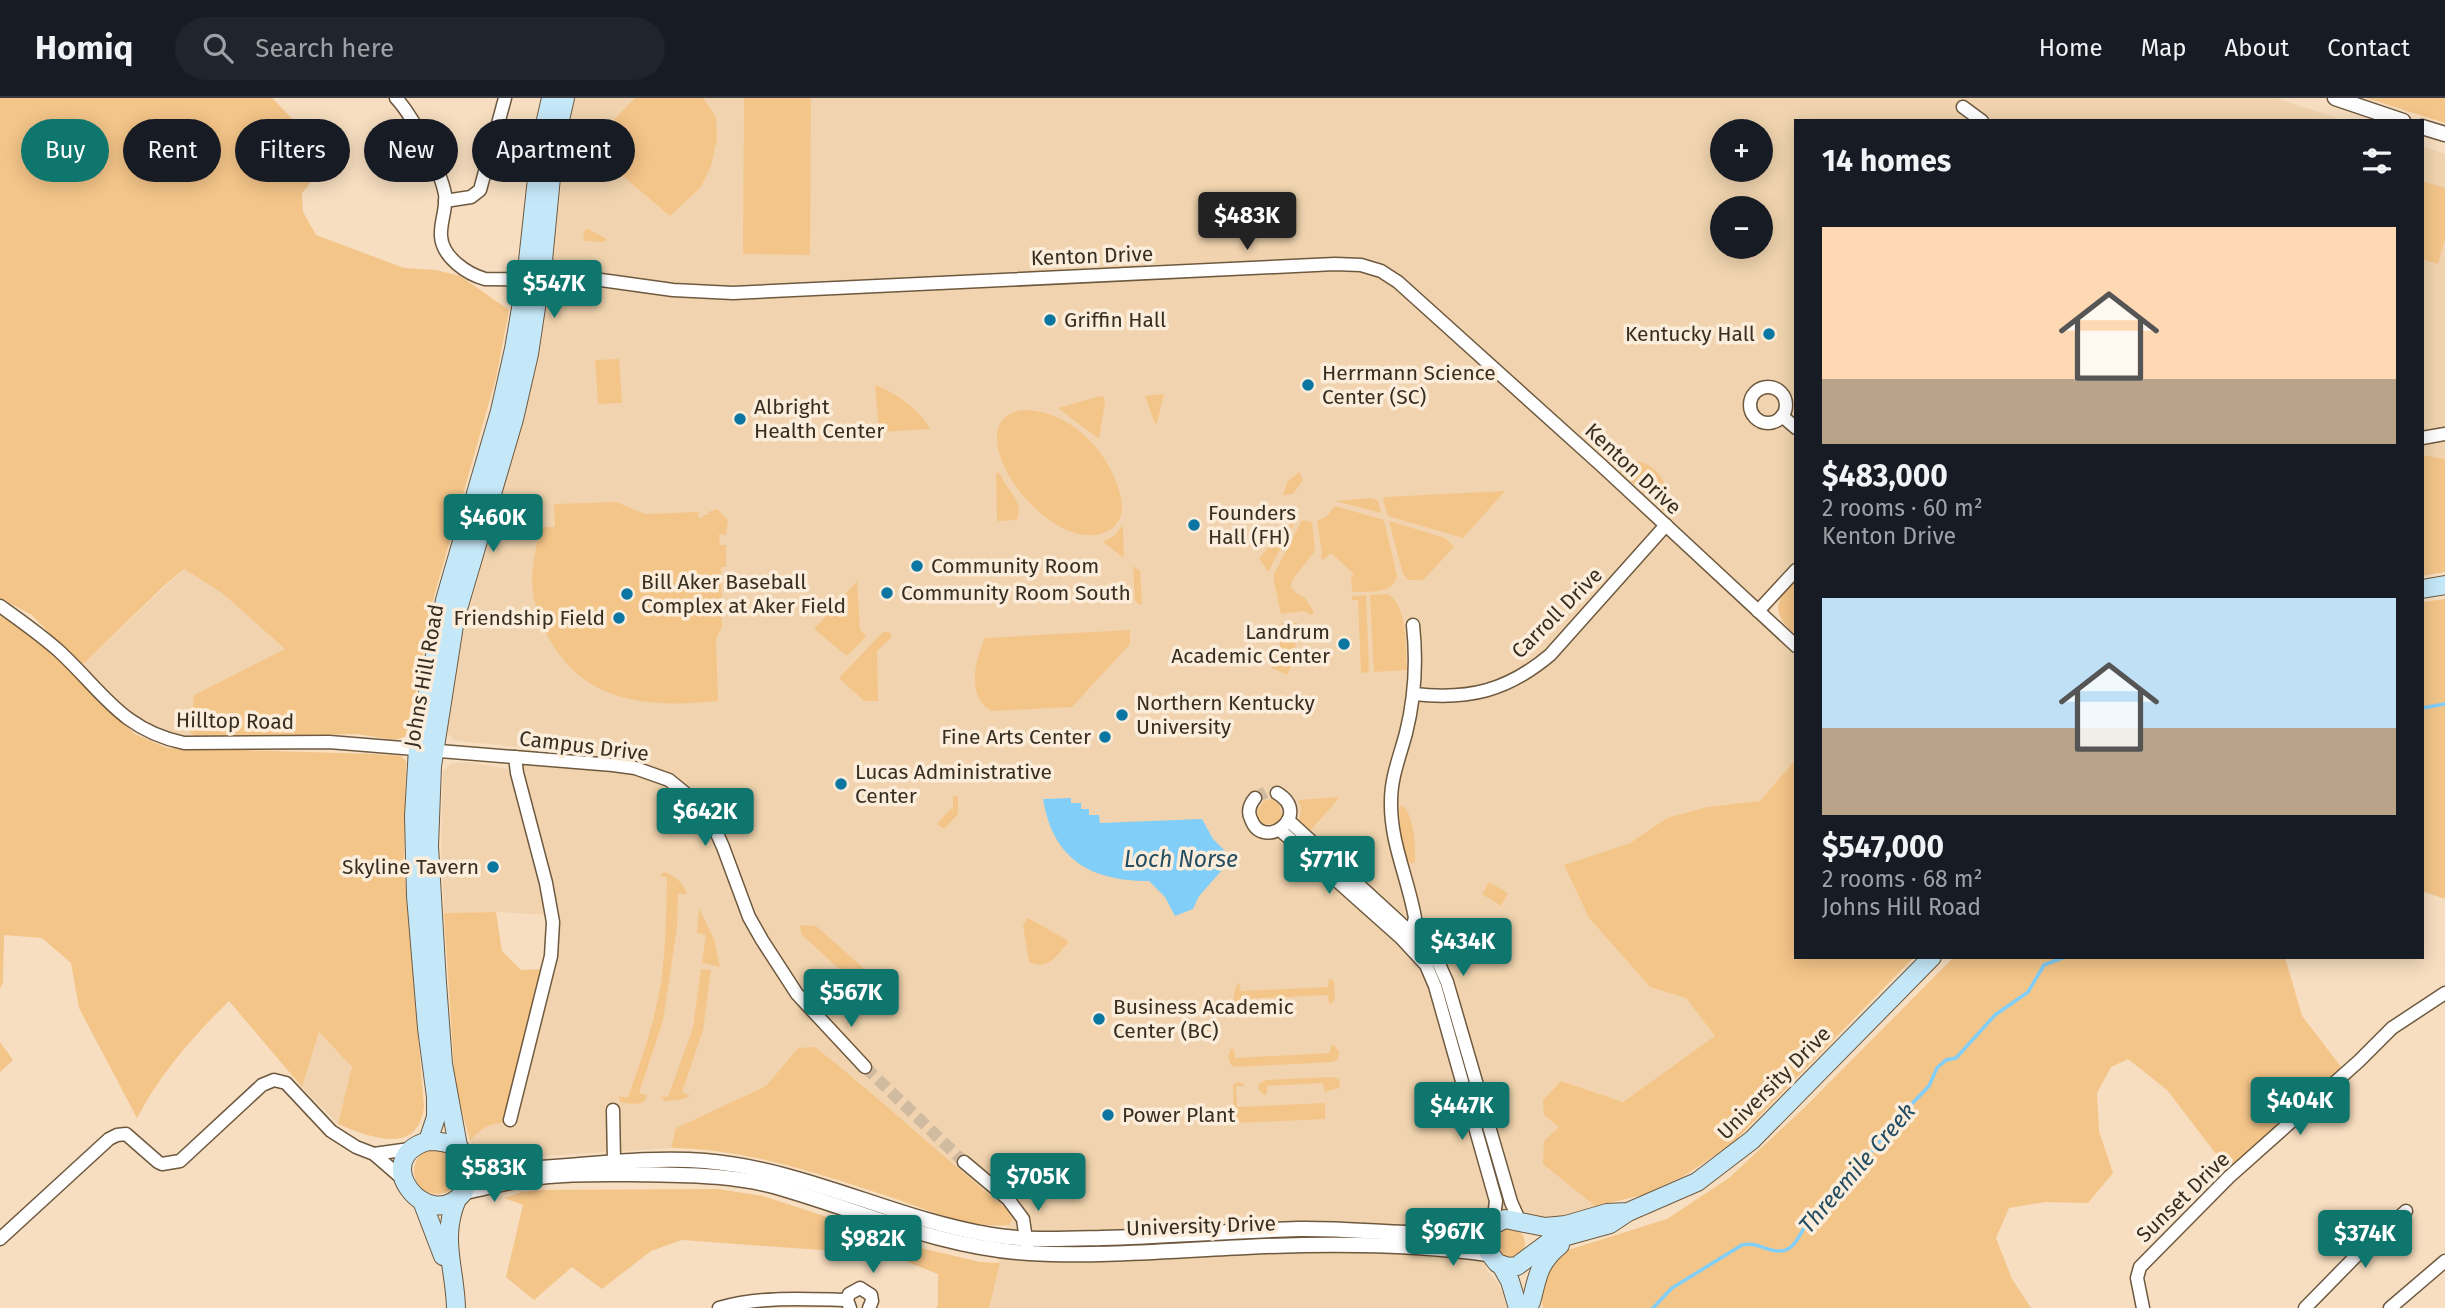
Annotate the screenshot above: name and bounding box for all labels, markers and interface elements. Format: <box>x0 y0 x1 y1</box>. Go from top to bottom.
search box <box>175 17 665 80</box>
text: Homiq <box>35 28 133 68</box>
icon: search <box>199 29 237 67</box>
text: Search here <box>255 33 394 64</box>
text: Home <box>2039 34 2103 62</box>
text: Map <box>2141 34 2187 62</box>
text: About <box>2225 34 2289 62</box>
text: Contact <box>2327 34 2410 62</box>
chip: Buy <box>21 119 109 182</box>
chip: Rent <box>123 119 221 182</box>
chip: Filters <box>235 119 350 182</box>
chip: New <box>364 119 458 182</box>
chip: Apartment <box>472 119 635 182</box>
map controls <box>1710 119 1773 259</box>
button: + <box>1710 119 1773 182</box>
icon: filters <box>2358 142 2396 180</box>
text: 14 homes <box>1822 143 1951 179</box>
pin: $483K <box>1198 192 1296 252</box>
button: − <box>1710 196 1773 259</box>
text: $483K <box>1214 201 1280 229</box>
street label: Kenton Drive <box>1030 241 1154 271</box>
pin: $547K <box>505 260 603 320</box>
text: $547K <box>523 269 585 297</box>
icon: home <box>2046 273 2172 399</box>
place label: Griffin Hall <box>1064 307 1166 333</box>
marker: Griffin Hall <box>1042 312 1058 328</box>
place label: Kentucky Hall <box>1625 321 1755 347</box>
marker: Kentucky Hall <box>1761 326 1777 342</box>
place label: Herrmann Science Center (SC) <box>1322 360 1496 410</box>
marker: Herrmann Science Center (SC) <box>1300 377 1316 393</box>
place label: Albright Health Center <box>754 394 884 444</box>
marker: Albright Health Center <box>732 411 748 427</box>
street label: Kenton Drive <box>1579 418 1687 520</box>
text: $483,000 <box>1822 458 1948 494</box>
pin: $460K <box>444 494 542 554</box>
text: 2 rooms · 60 m² <box>1822 494 1983 522</box>
place label: Founders Hall (FH) <box>1208 500 1296 550</box>
text: $460K <box>460 503 526 531</box>
marker: Founders Hall (FH) <box>1186 517 1202 533</box>
text: Kenton Drive <box>1822 522 1956 550</box>
place label: Community Room <box>931 553 1099 579</box>
marker: Community Room <box>909 558 925 574</box>
street label: Carroll Drive <box>1506 562 1608 664</box>
place label: Bill Aker Baseball Complex at Aker Field <box>641 569 846 619</box>
place label: Community Room South <box>901 580 1131 606</box>
marker: Community Room South <box>879 585 895 601</box>
marker: Bill Aker Baseball Complex at Aker Field <box>619 586 635 602</box>
street label: Johns Hill Road <box>399 602 449 750</box>
place label: Friendship Field <box>453 605 605 631</box>
marker: Friendship Field <box>611 610 627 626</box>
place label: Landrum Academic Center <box>1171 619 1330 669</box>
marker: Landrum Academic Center <box>1336 636 1352 652</box>
icon: home <box>2046 644 2172 770</box>
place label: Northern Kentucky University <box>1136 690 1315 740</box>
street label: Hilltop Road <box>176 707 294 735</box>
marker: Northern Kentucky University <box>1114 707 1130 723</box>
place label: Fine Arts Center <box>941 724 1091 750</box>
street label: Campus Drive <box>518 725 650 767</box>
marker: Fine Arts Center <box>1097 729 1113 745</box>
place label: Lucas Administrative Center <box>855 759 1052 809</box>
marker: Lucas Administrative Center <box>833 776 849 792</box>
pin: $642K <box>656 788 754 848</box>
text: $642K <box>673 797 737 825</box>
text: $547,000 <box>1822 829 1944 865</box>
pin: $771K <box>1280 836 1378 896</box>
water label: Loch Norse <box>1124 845 1238 873</box>
text: $771K <box>1300 845 1358 873</box>
place label: Skyline Tavern <box>342 854 479 880</box>
marker: Skyline Tavern <box>485 859 501 875</box>
text: 2 rooms · 68 m² <box>1822 865 1983 893</box>
text: Johns Hill Road <box>1822 893 1981 921</box>
pin: $434K <box>1414 918 1512 978</box>
text: $434K <box>1431 927 1495 955</box>
pin: $567K <box>802 970 900 1029</box>
text: $567K <box>820 978 882 1006</box>
place label: Business Academic Center (BC) <box>1113 994 1294 1044</box>
marker: Business Academic Center (BC) <box>1091 1011 1107 1027</box>
street label: University Drive <box>1712 1021 1836 1145</box>
pin: $404K <box>2251 1077 2349 1137</box>
pin: $447K <box>1413 1082 1511 1142</box>
text: $404K <box>2267 1086 2333 1114</box>
text: $447K <box>1430 1091 1494 1119</box>
water label: Threemile Creek <box>1793 1097 1921 1239</box>
place label: Power Plant <box>1122 1102 1236 1128</box>
marker: Power Plant <box>1100 1107 1116 1123</box>
pin: $583K <box>445 1144 543 1204</box>
street label: Sunset Drive <box>2131 1146 2235 1248</box>
text: $583K <box>462 1153 526 1181</box>
pin: $705K <box>989 1154 1087 1213</box>
text: $705K <box>1006 1162 1070 1190</box>
pin: $967K <box>1404 1208 1502 1268</box>
street label: University Drive <box>1126 1210 1276 1242</box>
pin: $374K <box>2316 1210 2414 1270</box>
pin: $982K <box>824 1216 922 1275</box>
text: $967K <box>1422 1217 1484 1245</box>
text: $374K <box>2334 1219 2396 1247</box>
text: $982K <box>841 1224 905 1252</box>

